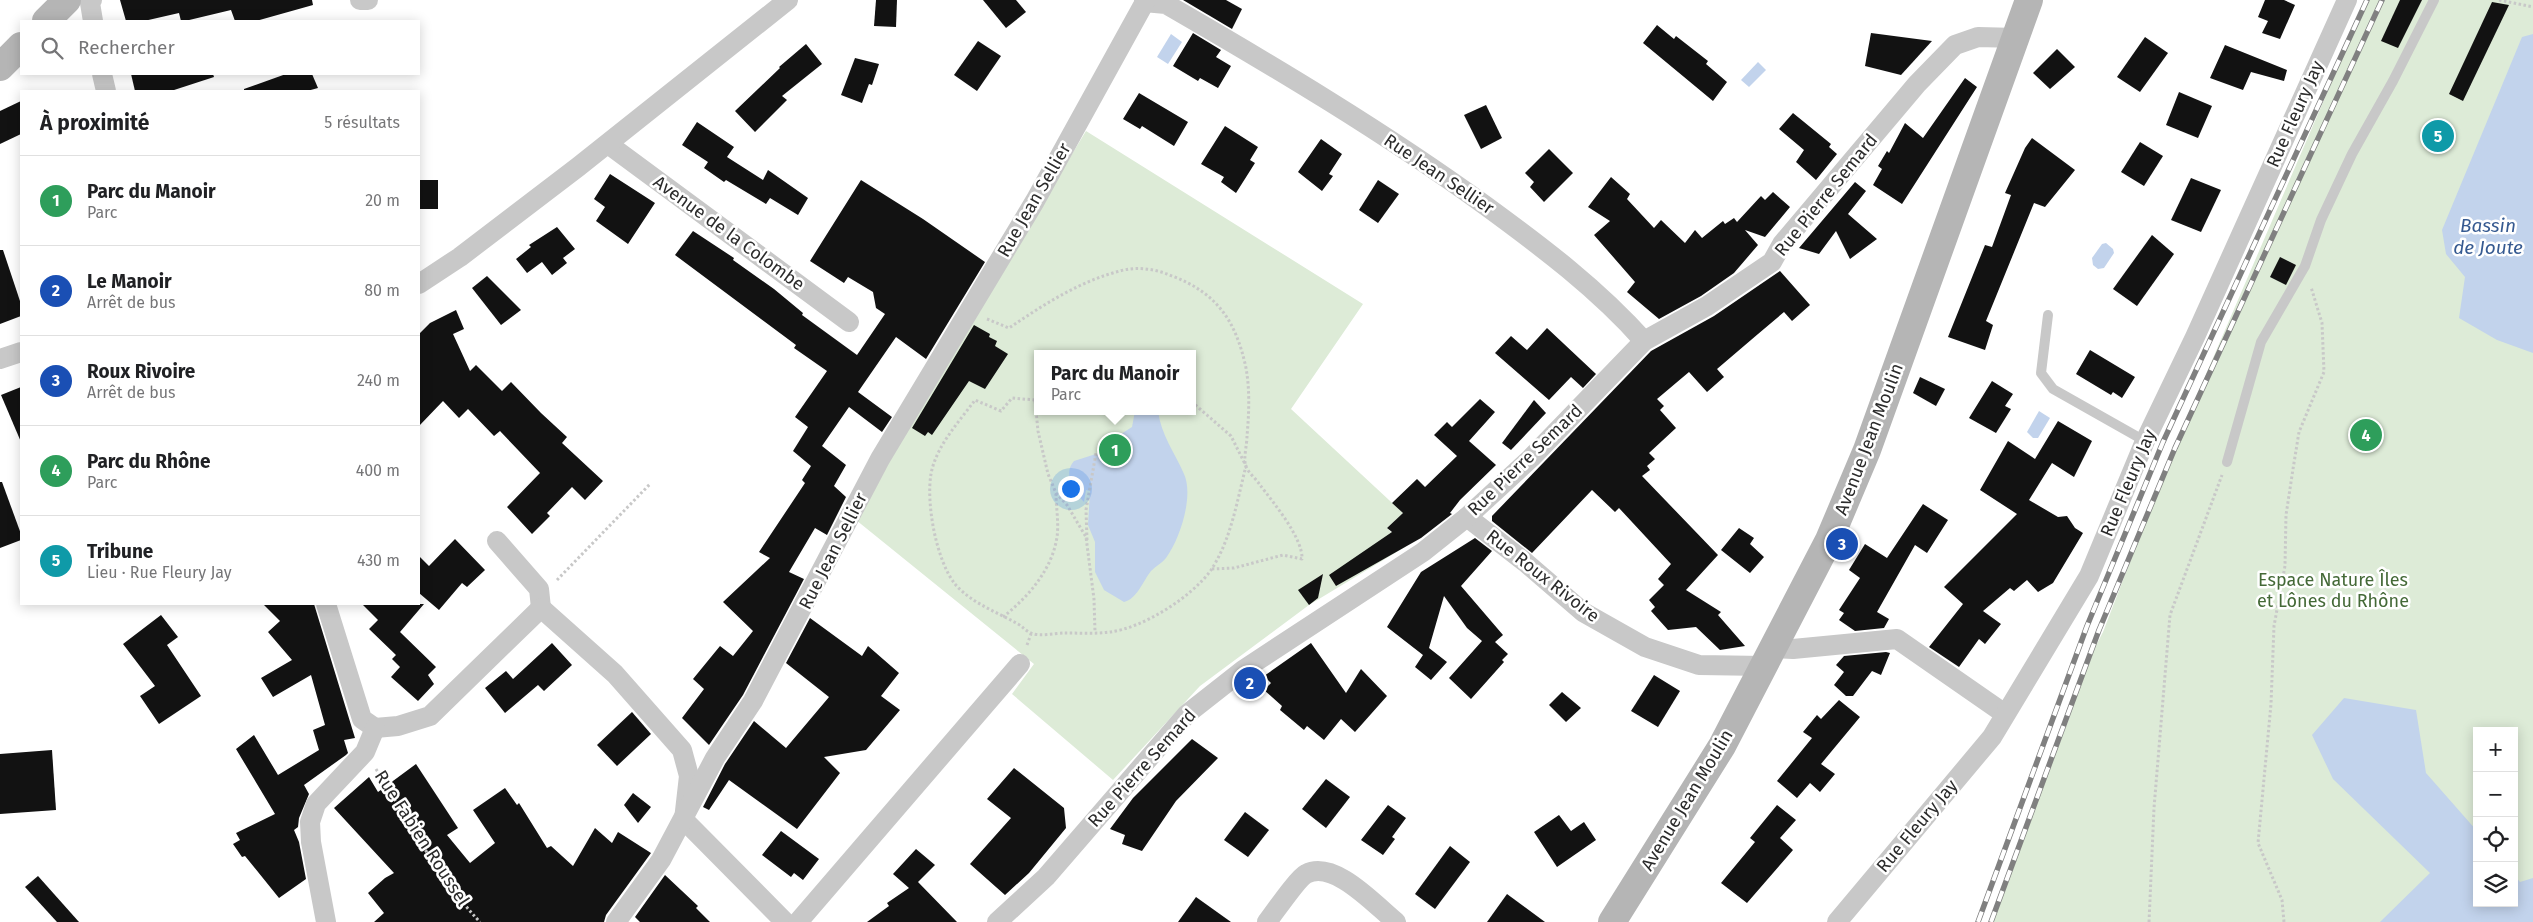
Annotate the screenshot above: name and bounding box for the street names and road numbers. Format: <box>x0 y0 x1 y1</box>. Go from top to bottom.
street label: Rue Fleury Jay <box>2262 57 2328 171</box>
street label: Rue Jean Sellier <box>1380 129 1498 219</box>
street label: Rue Pierre Semard <box>1770 129 1882 261</box>
street label: Rue Jean Sellier <box>992 139 1076 261</box>
street label: Avenue de la Colombe <box>649 171 809 295</box>
street label: Avenue Jean Moulin <box>1830 360 1908 518</box>
street label: Rue Pierre Semard <box>1463 400 1587 520</box>
street label: Rue Fleury Jay <box>2096 426 2161 540</box>
street label: Rue Jean Sellier <box>794 489 872 613</box>
street label: Rue Roux Rivoire <box>1482 525 1604 627</box>
street label: Rue Pierre Semard <box>1083 704 1201 832</box>
street label: Avenue Jean Moulin <box>1636 725 1738 875</box>
street label: Rue Fabien Roussel <box>370 766 474 910</box>
street label: Rue Fleury Jay <box>1872 775 1962 877</box>

